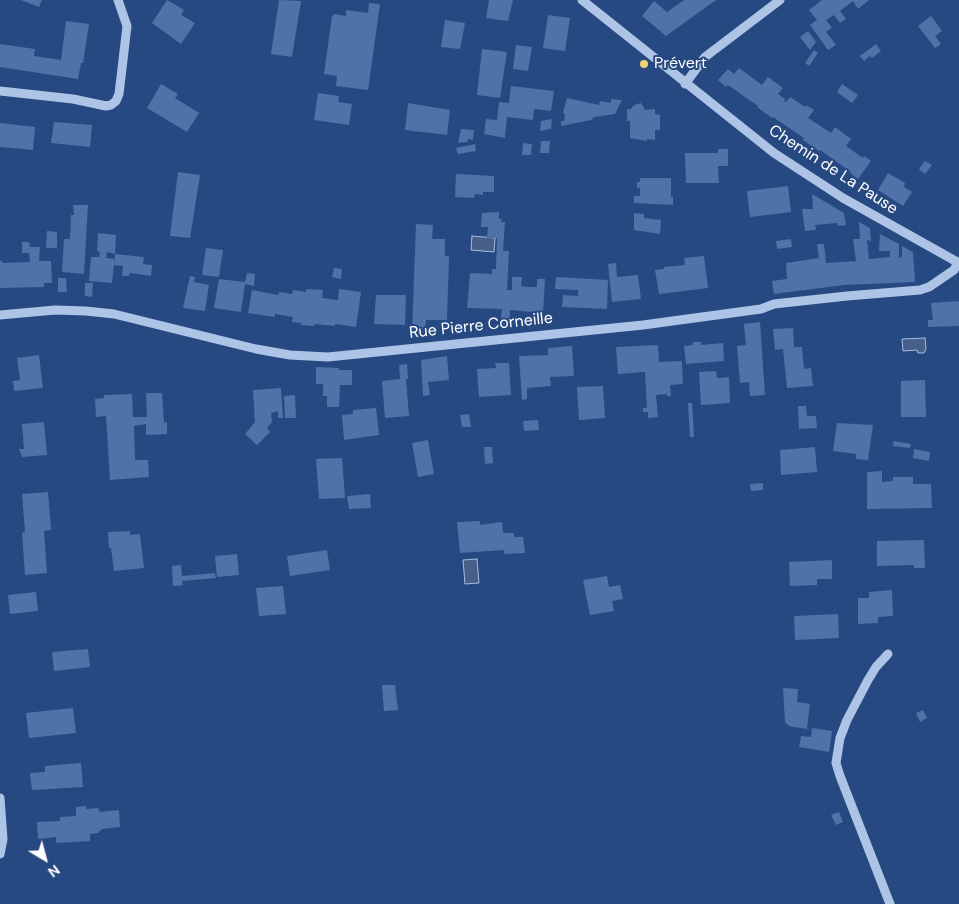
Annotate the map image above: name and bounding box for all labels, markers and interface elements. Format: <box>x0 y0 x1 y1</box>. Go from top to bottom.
place label: Prévert <box>654 54 707 74</box>
marker: Prévert <box>638 58 650 70</box>
street label: Chemin de La Pause <box>765 121 901 219</box>
street label: Rue Pierre Corneille <box>408 309 554 343</box>
north arrow <box>20 834 70 884</box>
text: N <box>45 861 64 881</box>

